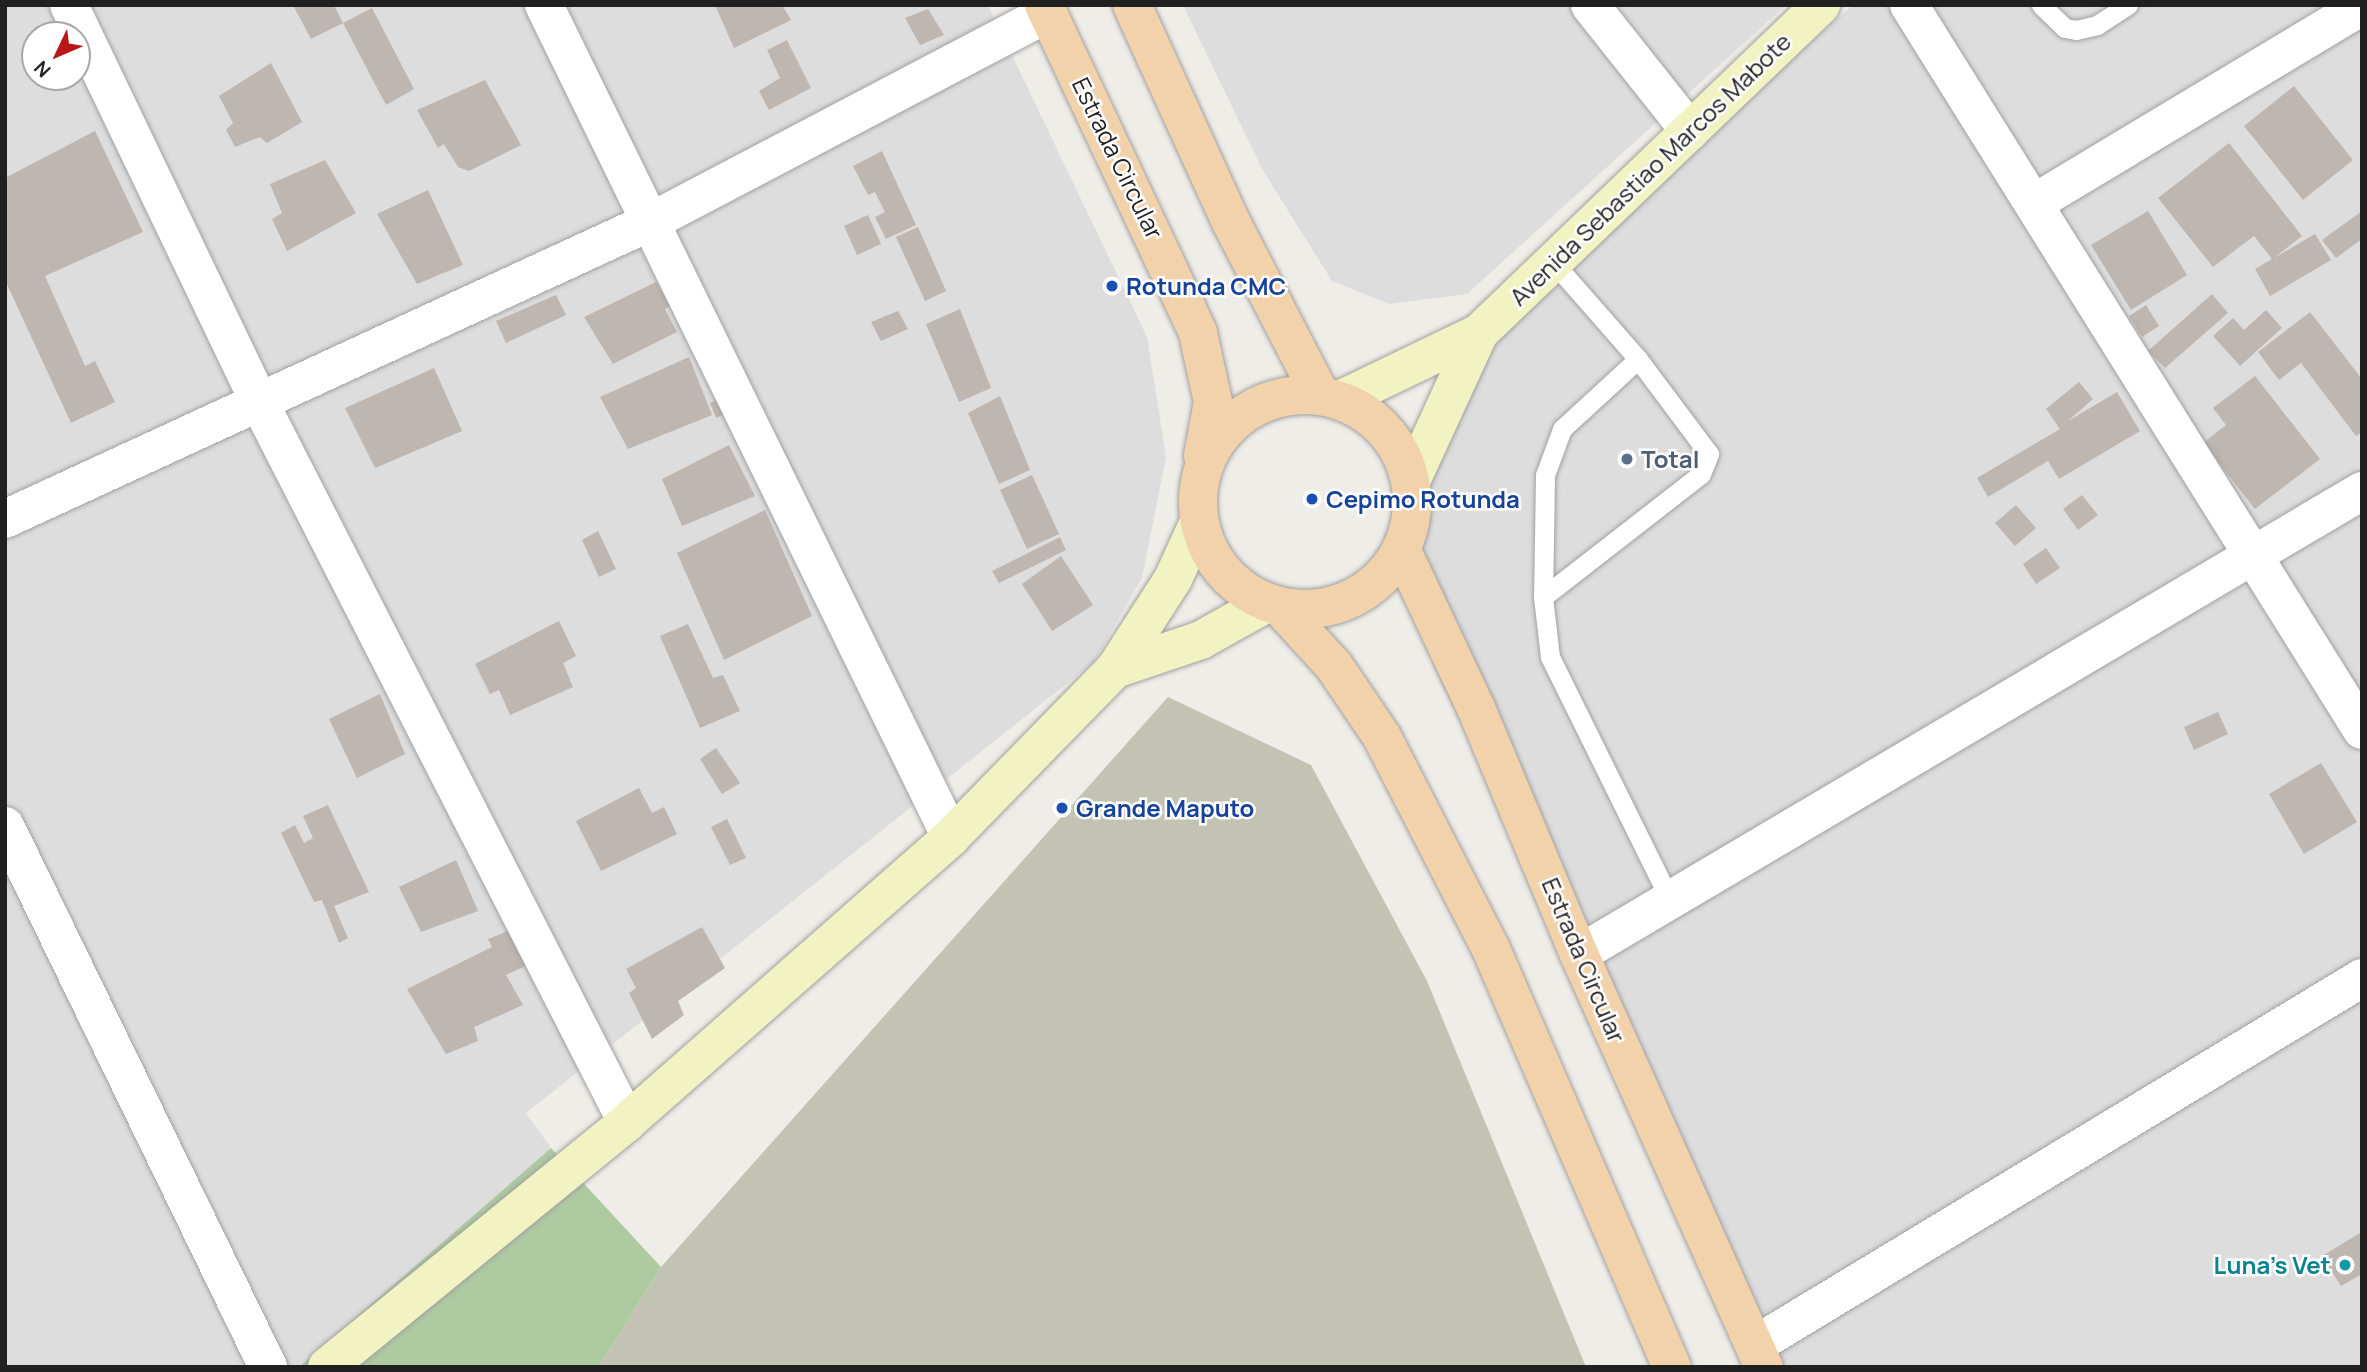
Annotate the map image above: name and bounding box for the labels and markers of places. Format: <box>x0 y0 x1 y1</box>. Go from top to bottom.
place label: Rotunda CMC <box>1126 272 1286 300</box>
marker: Rotunda CMC <box>1104 278 1120 294</box>
place label: Total <box>1641 445 1699 473</box>
marker: Total <box>1619 451 1635 467</box>
place label: Cepimo Rotunda <box>1326 485 1520 513</box>
marker: Cepimo Rotunda <box>1304 491 1320 507</box>
place label: Grande Maputo <box>1076 794 1254 822</box>
marker: Grande Maputo <box>1054 800 1070 816</box>
place label: Luna's Vet <box>2214 1251 2331 1279</box>
marker: Luna's Vet <box>2337 1257 2353 1273</box>

